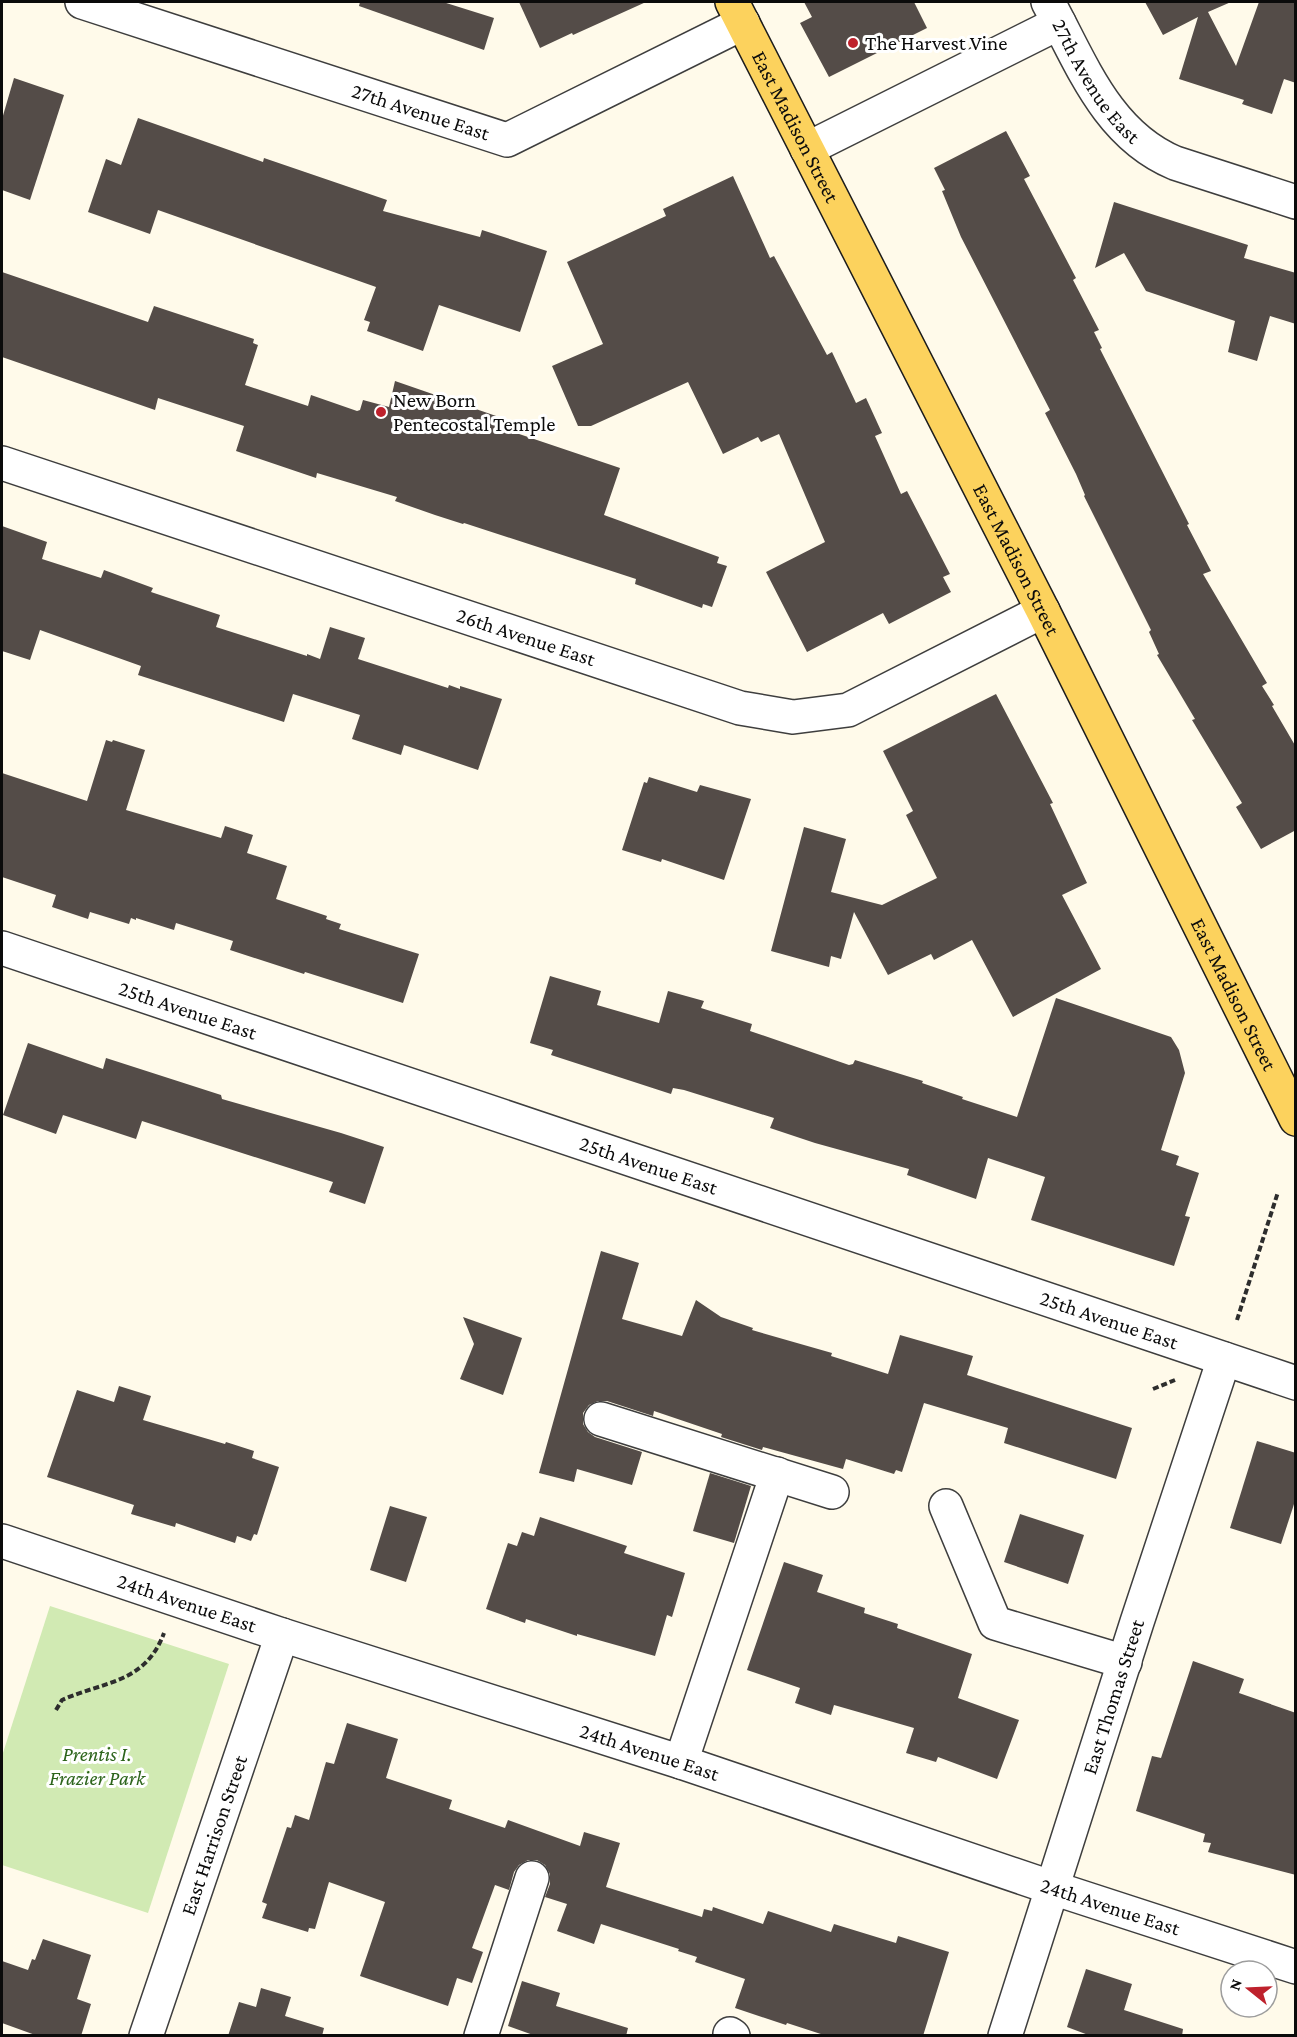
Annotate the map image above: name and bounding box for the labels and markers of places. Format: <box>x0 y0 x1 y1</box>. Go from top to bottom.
place label: The Harvest Vine <box>865 31 1007 55</box>
marker: The Harvest Vine <box>846 36 860 50</box>
place label: New Born Pentecostal Temple <box>393 388 555 436</box>
marker: New Born Pentecostal Temple <box>374 405 388 419</box>

